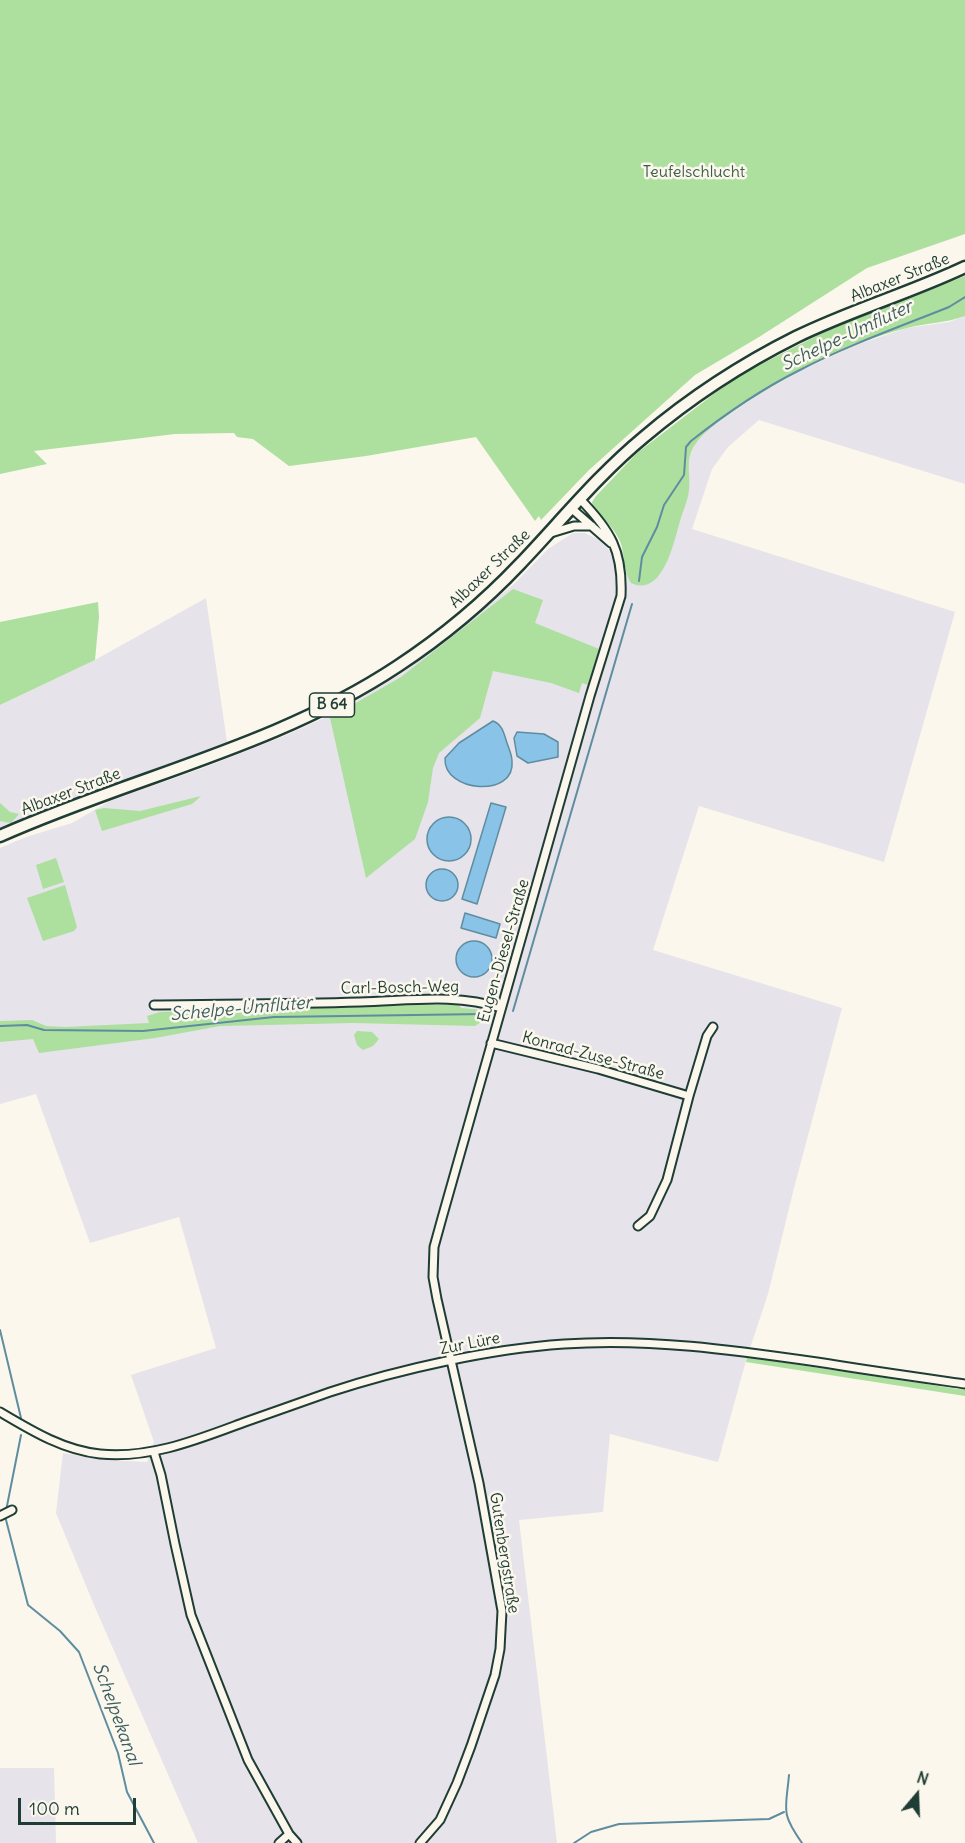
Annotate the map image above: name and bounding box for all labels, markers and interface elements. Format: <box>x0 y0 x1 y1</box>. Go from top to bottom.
park label: Teufelschlucht <box>643 162 745 182</box>
street label: Albaxer Straße <box>848 249 952 307</box>
water label: Schelpe-Umfluter <box>778 296 916 376</box>
street label: Albaxer Straße <box>446 526 534 612</box>
road number: B 64 <box>310 693 354 717</box>
street label: Albaxer Straße <box>19 764 123 820</box>
street label: Eugen-Diesel-Straße <box>474 877 534 1025</box>
street label: Carl-Bosch-Weg <box>341 977 459 999</box>
water label: Schelpe-Umfluter <box>169 992 313 1026</box>
street label: Konrad-Zuse-Straße <box>520 1028 666 1084</box>
street label: Zur Lüre <box>438 1329 502 1359</box>
street label: Gutenbergstraße <box>485 1491 523 1615</box>
water label: Schelpekanal <box>87 1660 145 1768</box>
north arrow <box>887 1765 947 1825</box>
text: N <box>914 1767 931 1789</box>
scale bar <box>21 1786 140 1824</box>
text: 100 m <box>29 1797 80 1820</box>

